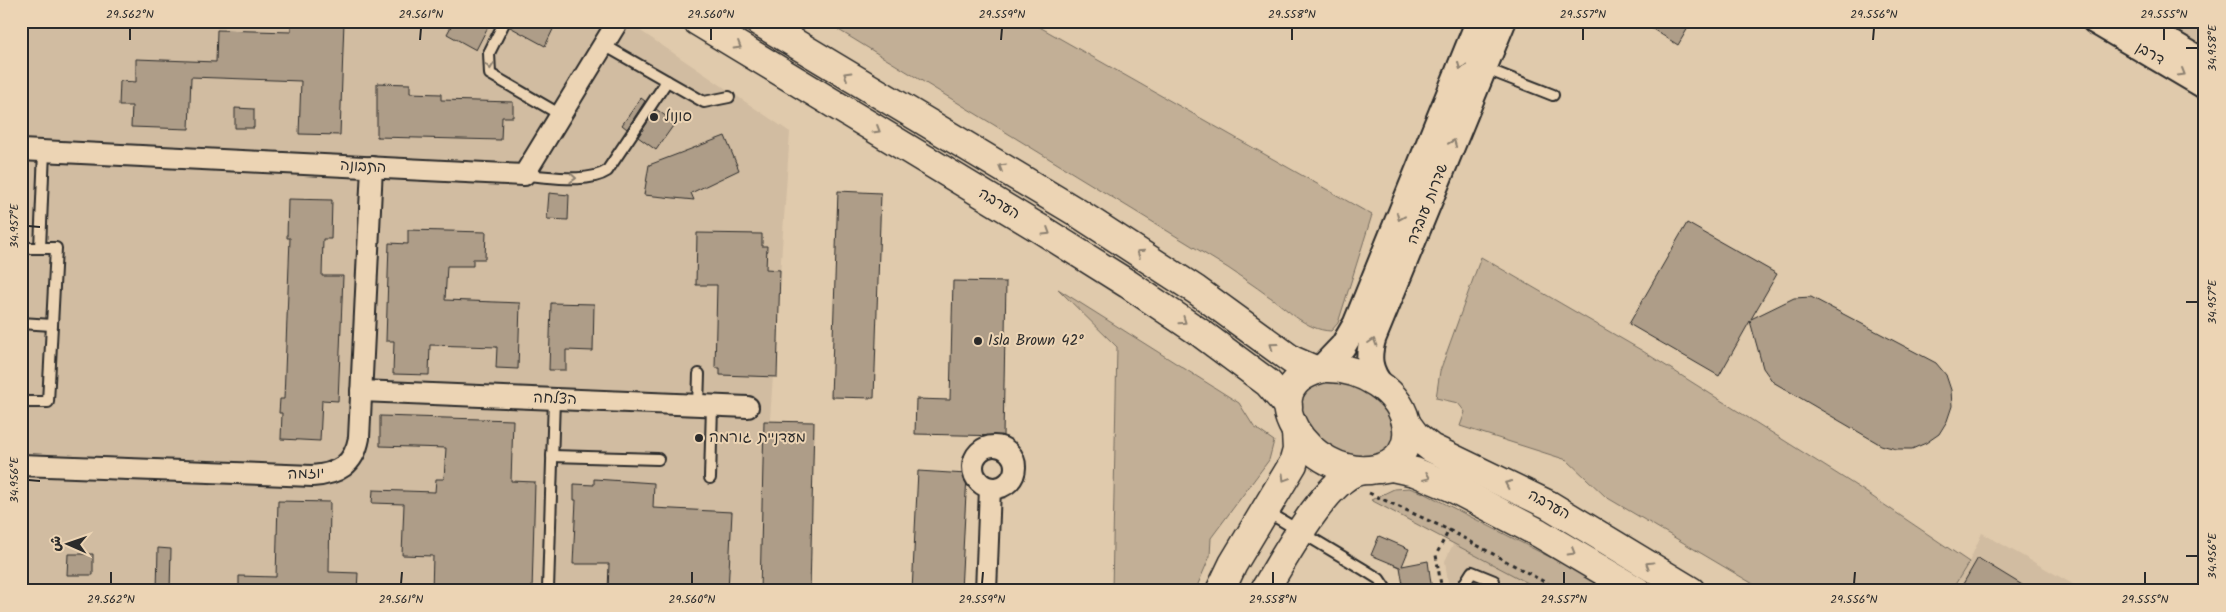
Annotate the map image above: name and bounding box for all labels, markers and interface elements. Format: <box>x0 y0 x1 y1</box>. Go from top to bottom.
text: 29.562°N <box>106 5 154 24</box>
text: 29.561°N <box>399 5 443 24</box>
text: 29.560°N <box>688 5 734 24</box>
text: 29.559°N <box>979 5 1025 24</box>
text: 29.558°N <box>1268 5 1316 24</box>
text: 29.557°N <box>1560 5 1606 24</box>
text: 29.556°N <box>1850 5 1898 24</box>
text: 29.555°N <box>2140 5 2188 24</box>
text: 34.958°E <box>2203 24 2222 71</box>
street label: דרבן <box>2131 36 2169 72</box>
one-way arrow <box>733 40 742 50</box>
one-way arrow <box>1457 61 1467 70</box>
one-way arrow <box>484 62 495 70</box>
one-way arrow <box>2176 66 2185 76</box>
one-way arrow <box>844 71 853 81</box>
place label: סונול <box>664 105 692 129</box>
marker: סונול <box>648 111 660 123</box>
one-way arrow <box>872 124 881 134</box>
one-way arrow <box>1447 139 1458 148</box>
street label: התבונה <box>339 154 387 180</box>
street label: שדרות עובדה <box>1401 160 1455 248</box>
one-way arrow <box>998 164 1007 174</box>
one-way arrow <box>569 172 577 183</box>
street label: הערבה <box>974 182 1024 226</box>
text: 34.957°E <box>5 202 24 249</box>
one-way arrow <box>1395 212 1406 221</box>
one-way arrow <box>1041 226 1050 236</box>
one-way arrow <box>1136 250 1146 259</box>
text: 34.957°E <box>2203 278 2222 325</box>
one-way arrow <box>1177 315 1187 324</box>
place label: Isla Brown 42° <box>988 329 1084 353</box>
marker: Isla Brown 42° <box>972 335 984 347</box>
one-way arrow <box>1367 338 1377 347</box>
one-way arrow <box>1269 343 1279 352</box>
street label: הצלחה <box>533 386 577 412</box>
place label: מעדניית גורמה <box>709 426 806 450</box>
marker: מעדניית גורמה <box>693 432 705 444</box>
text: 34.956°E <box>5 456 24 503</box>
street label: יוזמה <box>287 461 325 487</box>
one-way arrow <box>1423 471 1431 481</box>
one-way arrow <box>1282 472 1292 481</box>
one-way arrow <box>1505 480 1514 490</box>
street label: הערבה <box>1523 484 1575 526</box>
north arrow <box>42 520 92 570</box>
text: 34.956°E <box>2203 532 2222 579</box>
text: ش <box>45 535 67 552</box>
one-way arrow <box>1566 546 1575 556</box>
one-way arrow <box>1646 562 1655 571</box>
text: 29.562°N <box>87 590 135 609</box>
text: 29.561°N <box>379 590 423 609</box>
text: 29.560°N <box>669 590 715 609</box>
text: 29.559°N <box>959 590 1005 609</box>
text: 29.558°N <box>1249 590 1297 609</box>
text: 29.557°N <box>1541 590 1587 609</box>
text: 29.556°N <box>1830 590 1878 609</box>
text: 29.555°N <box>2121 590 2169 609</box>

